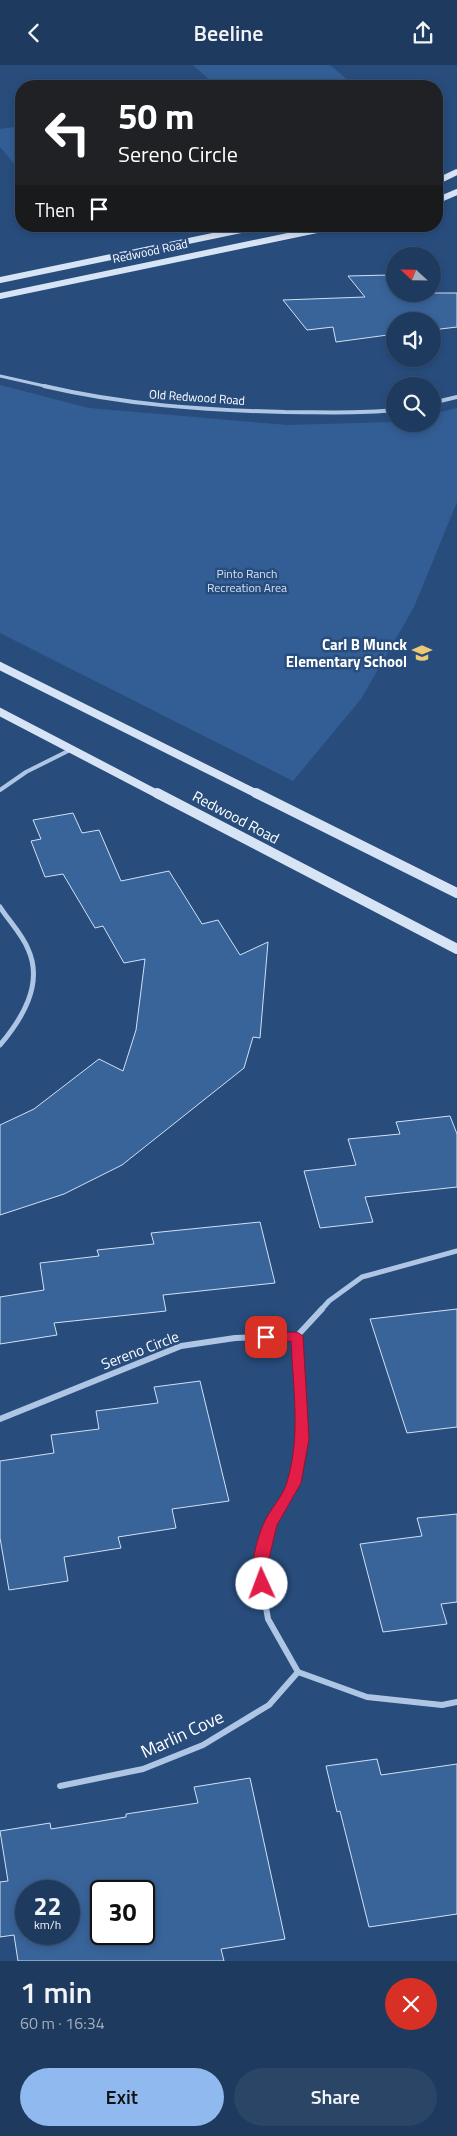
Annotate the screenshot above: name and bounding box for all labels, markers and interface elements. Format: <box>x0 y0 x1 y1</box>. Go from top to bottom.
text: Beeline <box>194 16 263 50</box>
icon: back <box>20 19 48 47</box>
icon: share <box>409 19 437 47</box>
text: 50 m <box>118 89 194 143</box>
icon: left <box>35 100 100 165</box>
text: Sereno Circle <box>118 137 238 171</box>
text: Then <box>35 195 75 224</box>
icon: arrive <box>85 195 113 223</box>
street label: Redwood Road <box>111 234 189 268</box>
north arrow <box>386 247 441 303</box>
map controls <box>386 247 441 432</box>
button: sound <box>386 312 441 367</box>
button: search <box>386 377 441 432</box>
street label: Old Redwood Road <box>148 384 246 410</box>
park label: Pinto Ranch Recreation Area <box>207 564 287 597</box>
place label: Carl B Munck Elementary School <box>286 633 407 673</box>
school or university icon: Carl B Munck Elementary School <box>411 642 433 664</box>
street label: Redwood Road <box>188 784 284 850</box>
pin <box>245 1316 287 1358</box>
icon: arrive <box>252 1323 280 1351</box>
street label: Sereno Circle <box>98 1325 182 1375</box>
position arrow <box>235 1557 287 1609</box>
street label: Marlin Cove <box>136 1703 228 1765</box>
speed limit sign: 30 <box>90 1880 155 1945</box>
text: 22 <box>33 1887 62 1925</box>
text: km/h <box>34 1915 61 1934</box>
text: 1 min <box>20 1969 92 2015</box>
button: close <box>385 1978 437 2030</box>
text: 60 m · 16:34 <box>20 2011 105 2035</box>
button: Exit <box>20 2068 224 2126</box>
button: Share <box>234 2068 437 2126</box>

